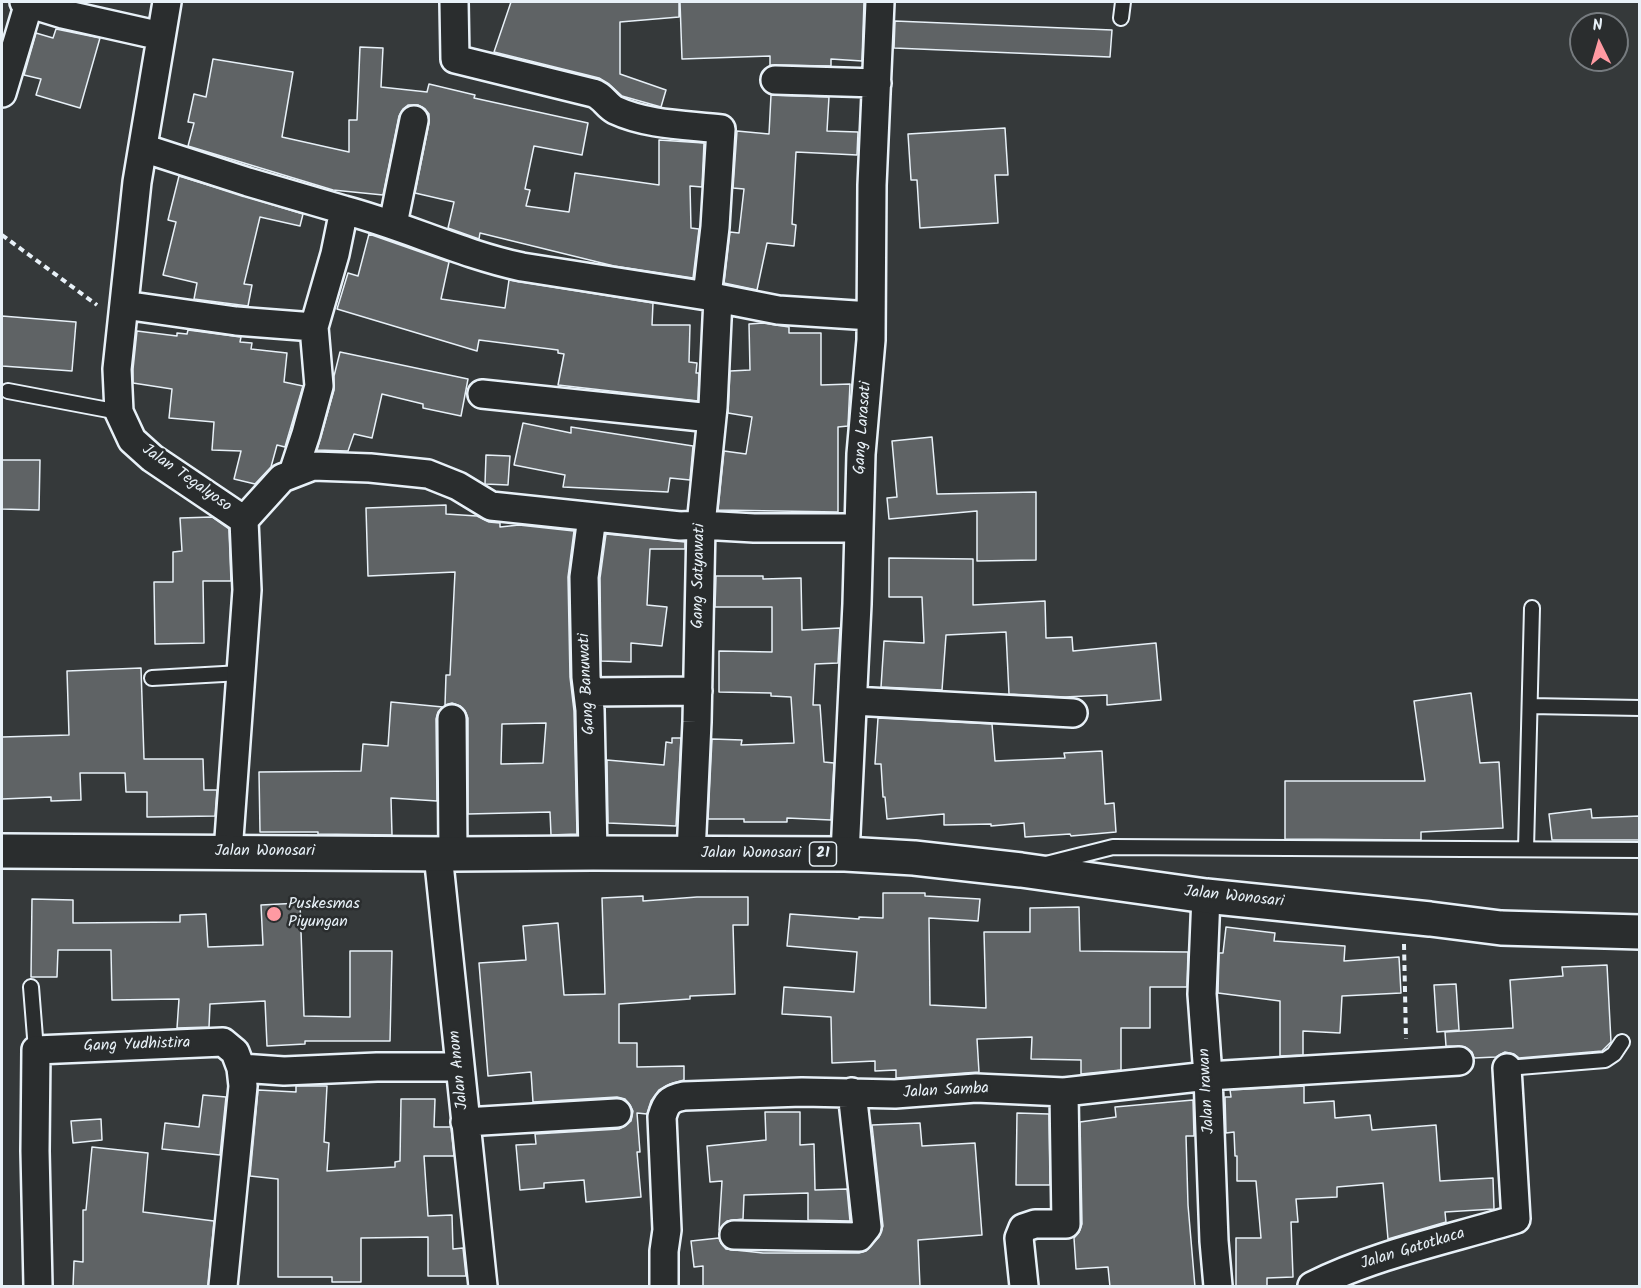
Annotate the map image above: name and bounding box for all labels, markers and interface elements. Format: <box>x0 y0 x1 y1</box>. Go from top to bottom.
north arrow <box>1569 12 1629 72</box>
text: N <box>1591 13 1604 38</box>
street label: Gang Larasati <box>851 381 877 475</box>
street label: Jalan Tegalyoso <box>138 441 234 517</box>
street label: Gang Satyawati <box>689 523 711 629</box>
street label: Gang Banuwati <box>576 633 600 735</box>
street label: Jalan Wonosari <box>215 842 315 862</box>
road number: 21 <box>810 842 836 866</box>
street label: Jalan Wonosari <box>701 844 801 864</box>
street label: Jalan Wonosari <box>1183 883 1285 913</box>
place label: Puskesmas Piyungan <box>288 895 360 933</box>
marker: Puskesmas Piyungan <box>265 905 283 923</box>
street label: Jalan Anom <box>446 1029 474 1111</box>
street label: Gang Yudhistira <box>83 1035 191 1057</box>
street label: Jalan Irawan <box>1196 1048 1220 1134</box>
street label: Jalan Samba <box>903 1080 989 1104</box>
street label: Jalan Gatotkaca <box>1359 1225 1467 1275</box>

